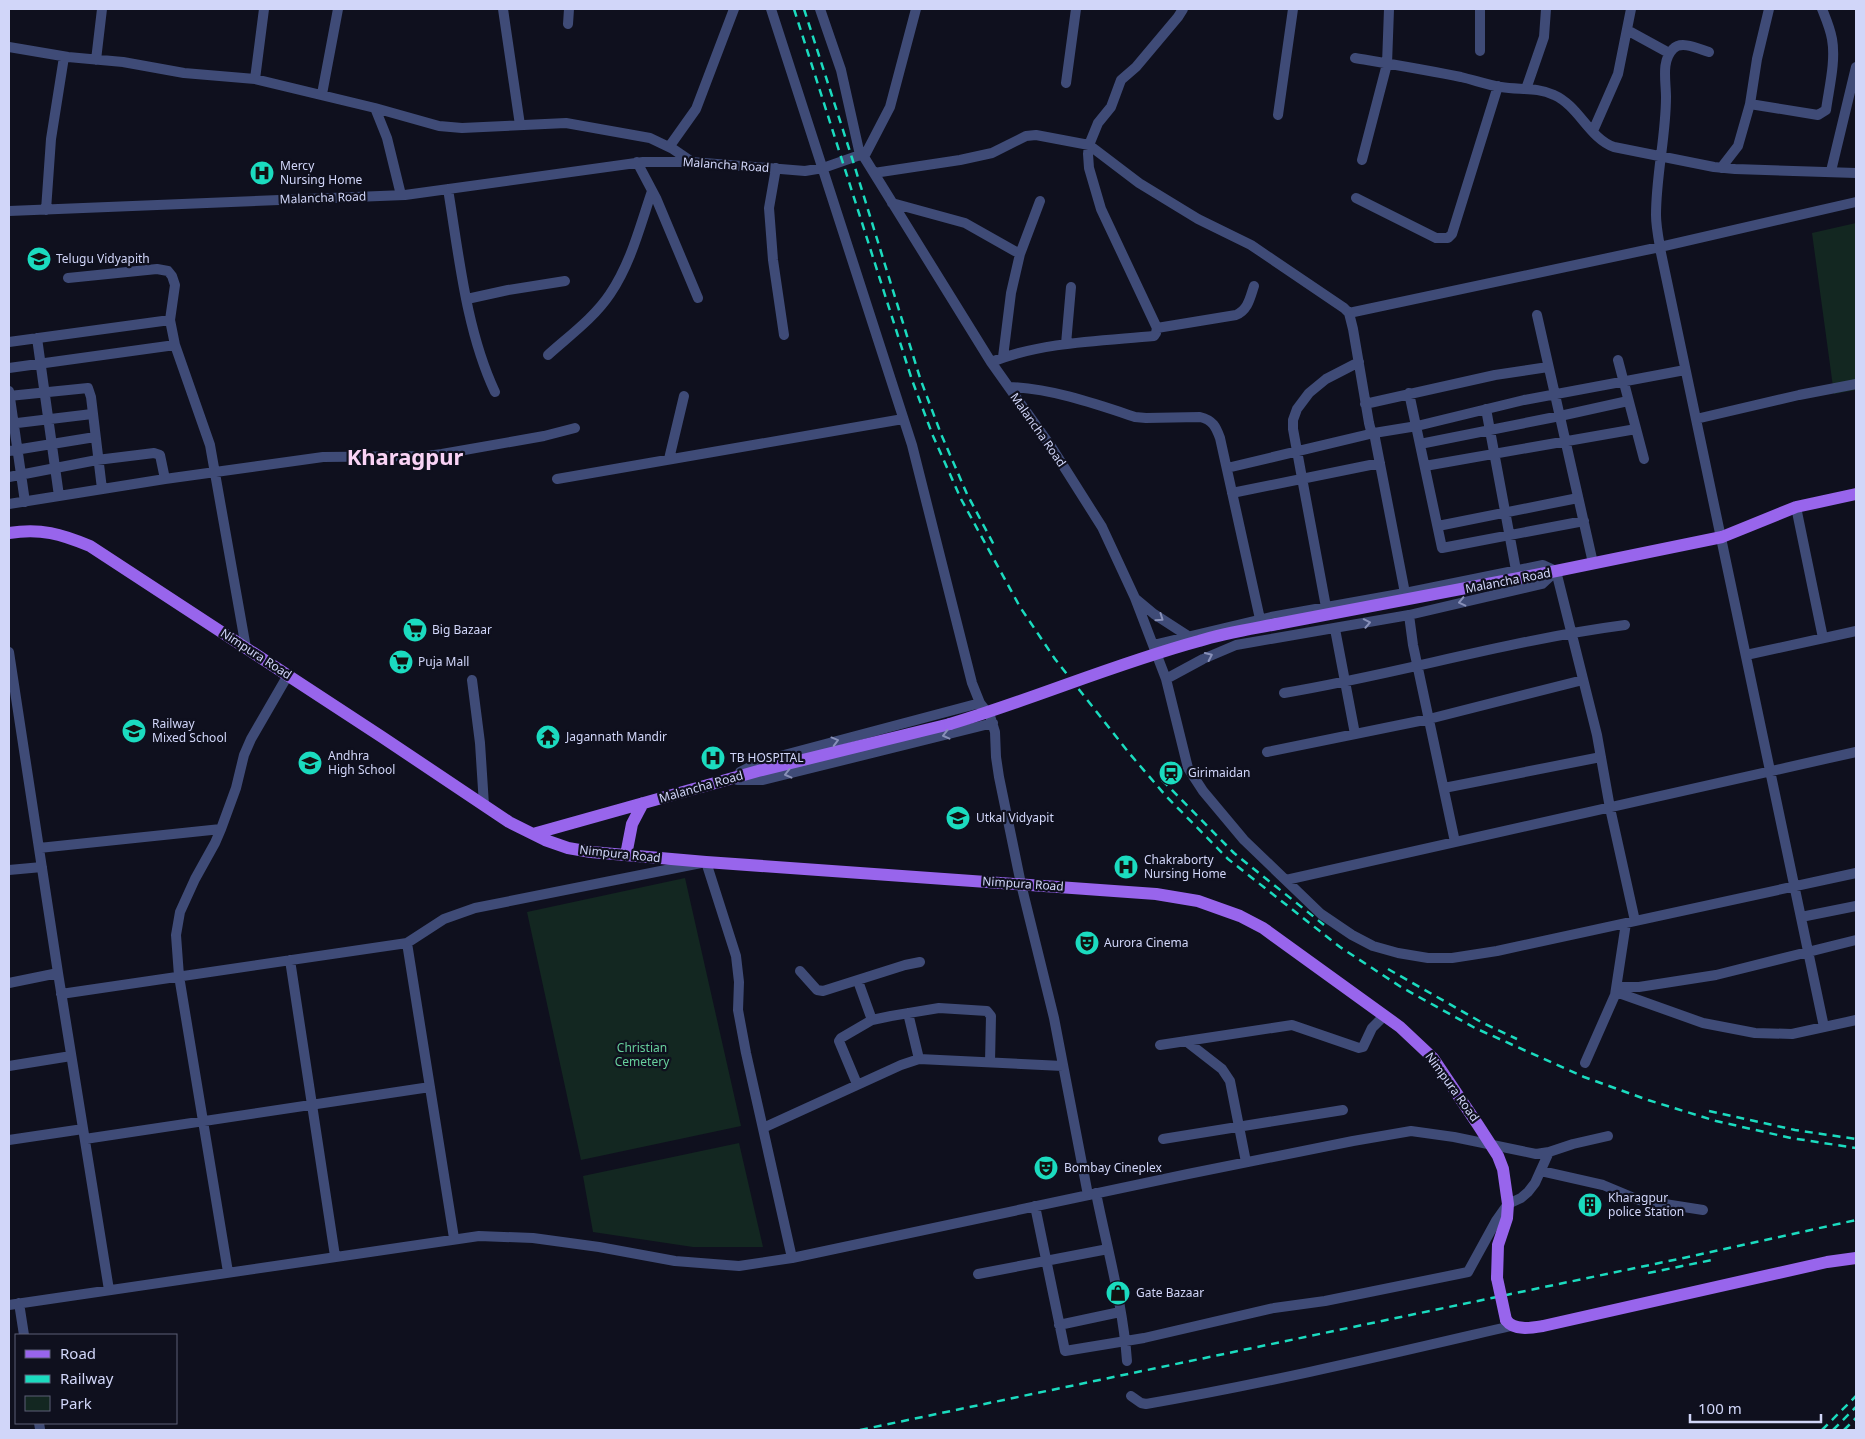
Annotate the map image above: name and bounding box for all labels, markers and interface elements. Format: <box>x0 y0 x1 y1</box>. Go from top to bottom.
street label: Malancha Road <box>682 153 770 176</box>
place label: Mercy Nursing Home <box>280 157 363 188</box>
hospital icon: Mercy Nursing Home <box>249 160 275 186</box>
street label: Malancha Road <box>279 187 367 208</box>
school or university icon: Telugu Vidyapith <box>26 246 52 272</box>
place label: Telugu Vidyapith <box>56 250 150 267</box>
street label: Malancha Road <box>1007 389 1070 470</box>
district label: Kharagpur <box>347 441 463 471</box>
street label: Malancha Road <box>1464 564 1552 597</box>
one-way arrow <box>1457 596 1466 607</box>
one-way arrow <box>1155 612 1164 621</box>
supermarket icon: Big Bazaar <box>402 617 428 643</box>
one-way arrow <box>1363 618 1372 628</box>
place label: Big Bazaar <box>432 621 492 638</box>
street label: Nimpura Road <box>217 624 295 683</box>
supermarket icon: Puja Mall <box>388 649 414 675</box>
one-way arrow <box>1204 652 1213 663</box>
place label: Puja Mall <box>418 653 469 670</box>
place label: Railway Mixed School <box>152 715 227 746</box>
school or university icon: Railway Mixed School <box>121 718 147 744</box>
temple icon: Jagannath Mandir <box>535 724 561 750</box>
place label: Jagannath Mandir <box>565 728 667 745</box>
one-way arrow <box>942 729 950 739</box>
one-way arrow <box>830 737 838 747</box>
hospital icon: TB HOSPITAL <box>700 745 726 771</box>
place label: Andhra High School <box>328 747 395 778</box>
place label: TB HOSPITAL <box>730 749 804 766</box>
school or university icon: Andhra High School <box>297 750 323 776</box>
station icon: Girimaidan <box>1158 760 1184 786</box>
place label: Girimaidan <box>1188 764 1250 781</box>
street label: Malancha Road <box>657 766 745 807</box>
one-way arrow <box>785 768 793 778</box>
school or university icon: Utkal Vidyapit <box>945 805 971 831</box>
place label: Utkal Vidyapit <box>976 809 1054 826</box>
street label: Nimpura Road <box>579 841 662 866</box>
place label: Chakraborty Nursing Home <box>1144 851 1227 882</box>
hospital icon: Chakraborty Nursing Home <box>1113 854 1139 880</box>
street label: Nimpura Road <box>982 872 1064 895</box>
theatre icon: Aurora Cinema <box>1074 930 1100 956</box>
place label: Aurora Cinema <box>1104 934 1188 951</box>
park label: Christian Cemetery <box>615 1039 670 1070</box>
street label: Nimpura Road <box>1422 1049 1483 1125</box>
theatre icon: Bombay Cineplex <box>1033 1155 1059 1181</box>
place label: Bombay Cineplex <box>1064 1159 1163 1176</box>
place label: Kharagpur police Station <box>1608 1189 1684 1220</box>
building icon: Kharagpur police Station <box>1577 1192 1603 1218</box>
shop icon: Gate Bazaar <box>1105 1280 1131 1306</box>
place label: Gate Bazaar <box>1136 1284 1204 1301</box>
legend <box>15 1334 178 1424</box>
text: Road <box>60 1343 96 1363</box>
text: Railway <box>60 1368 114 1388</box>
scale bar <box>1690 1392 1821 1424</box>
text: Park <box>60 1393 92 1413</box>
text: 100 m <box>1698 1398 1742 1418</box>

